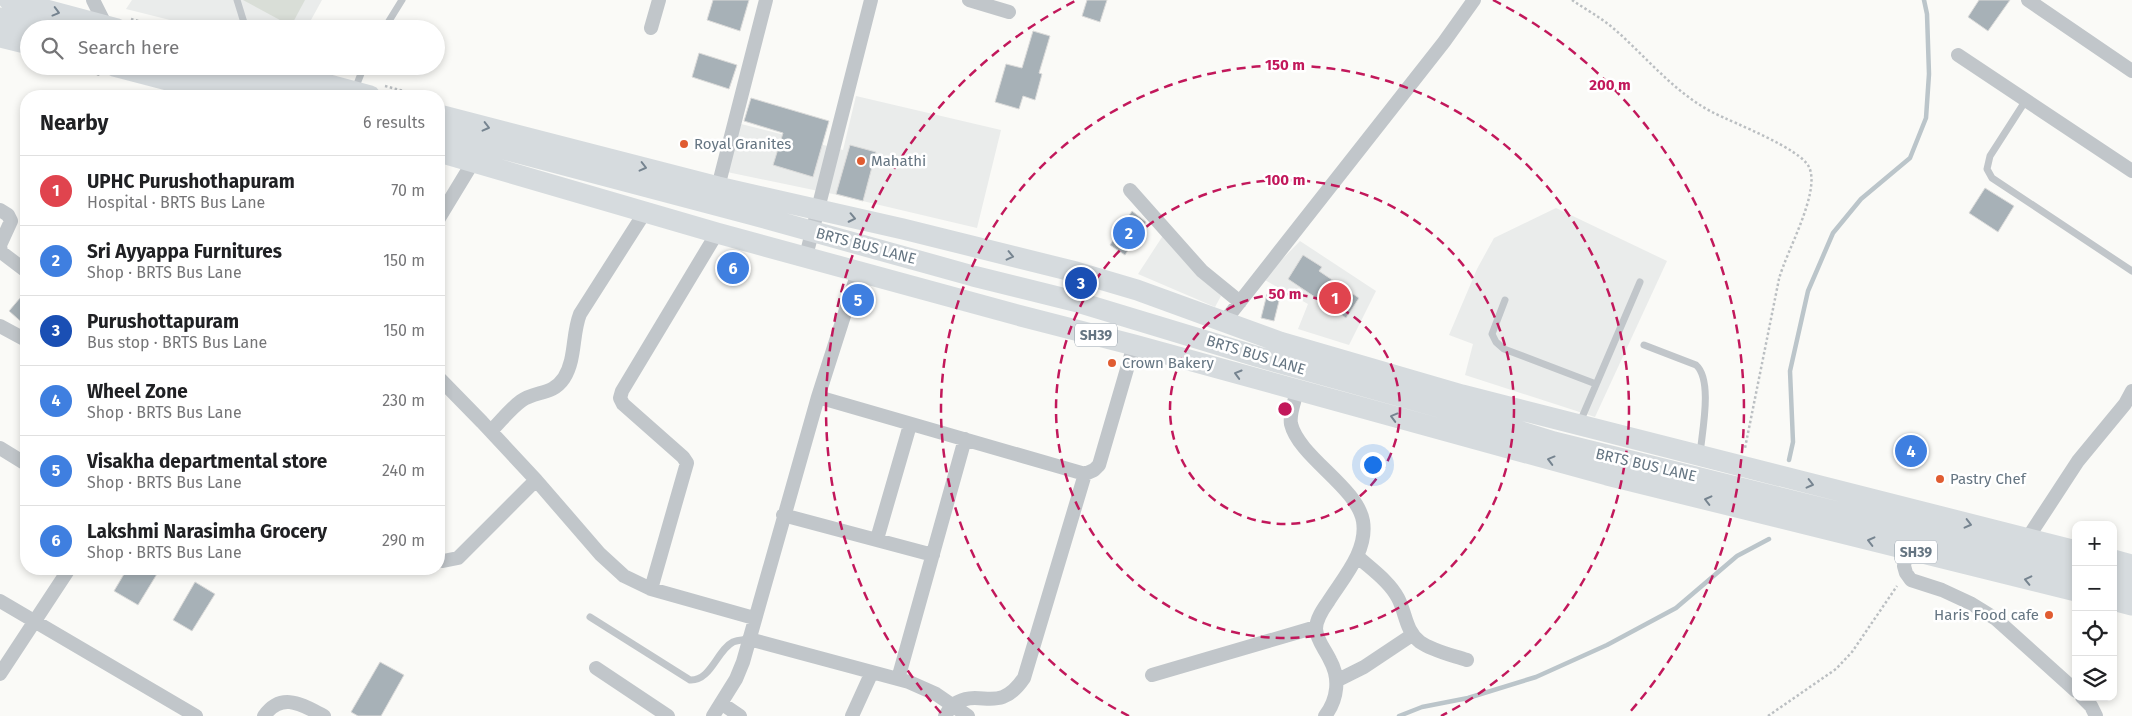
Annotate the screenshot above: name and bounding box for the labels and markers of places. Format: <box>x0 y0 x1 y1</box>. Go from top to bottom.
place label: Royal Granites <box>694 135 791 153</box>
marker: Royal Granites <box>678 138 690 150</box>
place label: Mahathi <box>871 152 926 170</box>
marker: Mahathi <box>855 155 867 167</box>
pin: 2 <box>1113 214 1145 252</box>
pin: 6 <box>717 249 749 287</box>
pin: 3 <box>1065 264 1097 302</box>
pin: 1 <box>1319 279 1351 317</box>
pin: 5 <box>842 281 874 319</box>
place label: Crown Bakery <box>1122 354 1215 372</box>
marker: Crown Bakery <box>1106 357 1118 369</box>
centre of rings <box>1276 400 1294 418</box>
pin: 4 <box>1895 432 1927 470</box>
place label: Pastry Chef <box>1950 470 2027 488</box>
marker: Pastry Chef <box>1934 473 1946 485</box>
place label: Haris Food cafe <box>1934 606 2039 624</box>
marker: Haris Food cafe <box>2043 609 2055 621</box>

